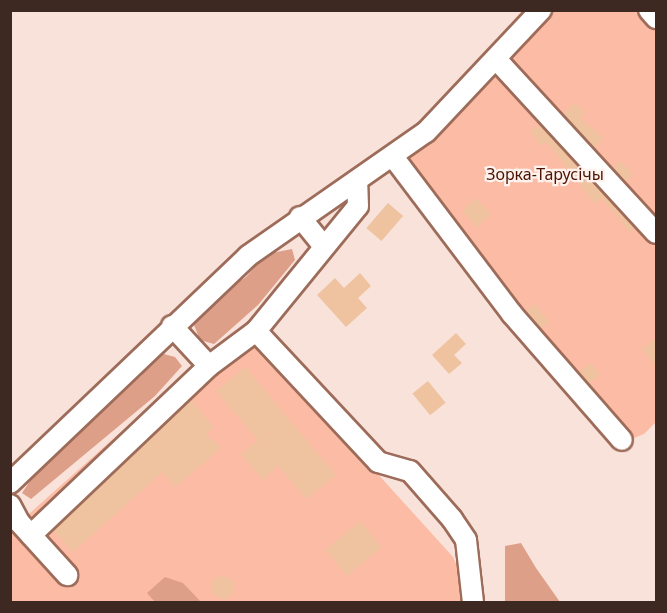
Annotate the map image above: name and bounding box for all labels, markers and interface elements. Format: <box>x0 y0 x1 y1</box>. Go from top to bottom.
park label: Зорка-Тарусічы <box>486 164 604 184</box>

